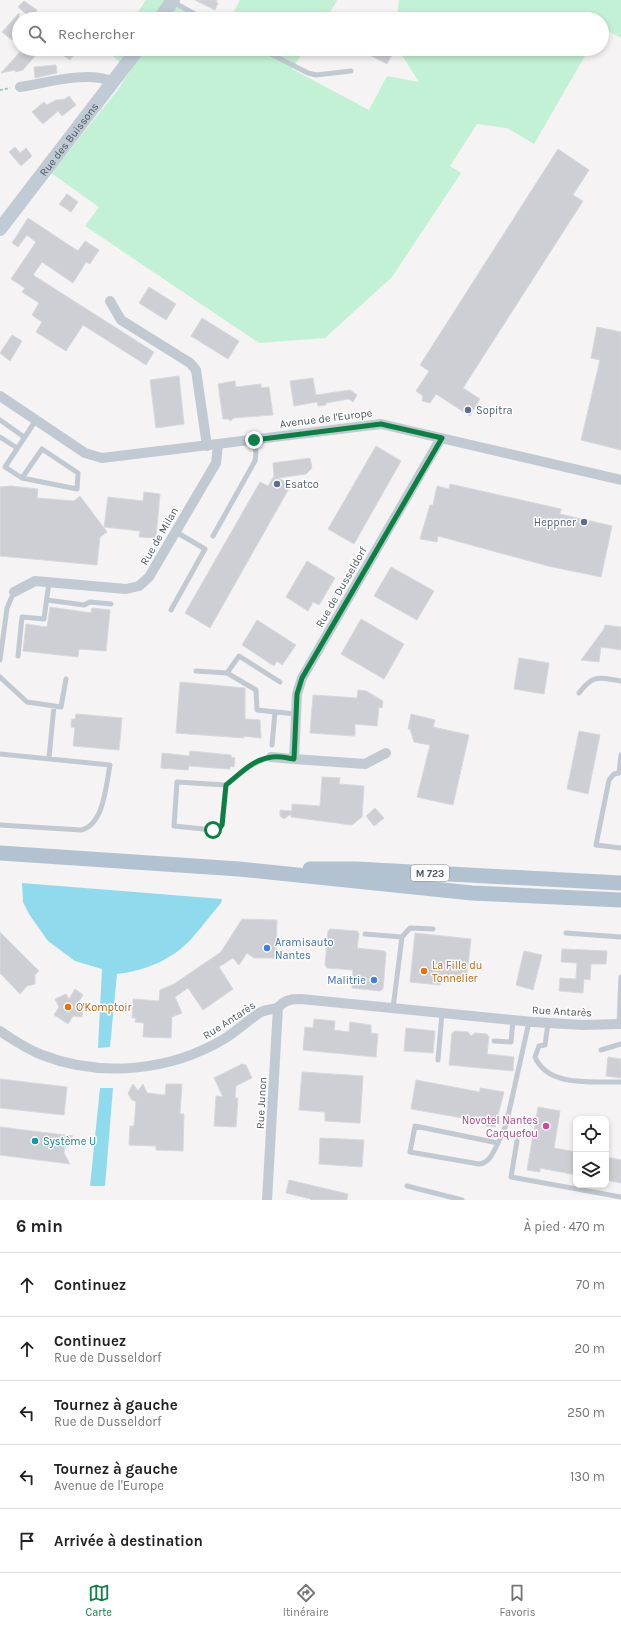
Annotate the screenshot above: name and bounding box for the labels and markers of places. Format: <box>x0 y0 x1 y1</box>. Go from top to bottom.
place label: Sopitra <box>476 404 513 417</box>
marker: Sopitra <box>463 405 473 415</box>
place label: Esatco <box>285 478 319 491</box>
marker: Esatco <box>272 479 282 489</box>
place label: Heppner <box>534 516 576 529</box>
marker: Heppner <box>579 517 589 527</box>
place label: Aramisauto Nantes <box>275 936 334 962</box>
marker: Aramisauto Nantes <box>262 943 272 953</box>
place label: La Fille du Tonnelier <box>432 959 482 985</box>
marker: La Fille du Tonnelier <box>419 966 429 976</box>
place label: Malitrie <box>327 974 366 987</box>
marker: Malitrie <box>369 975 379 985</box>
place label: O'Komptoir <box>76 1001 131 1014</box>
marker: O'Komptoir <box>63 1002 73 1012</box>
place label: Novotel Nantes Carquefou <box>462 1114 538 1140</box>
marker: Novotel Nantes Carquefou <box>541 1121 551 1131</box>
place label: Système U <box>43 1135 96 1148</box>
marker: Système U <box>30 1136 40 1146</box>

